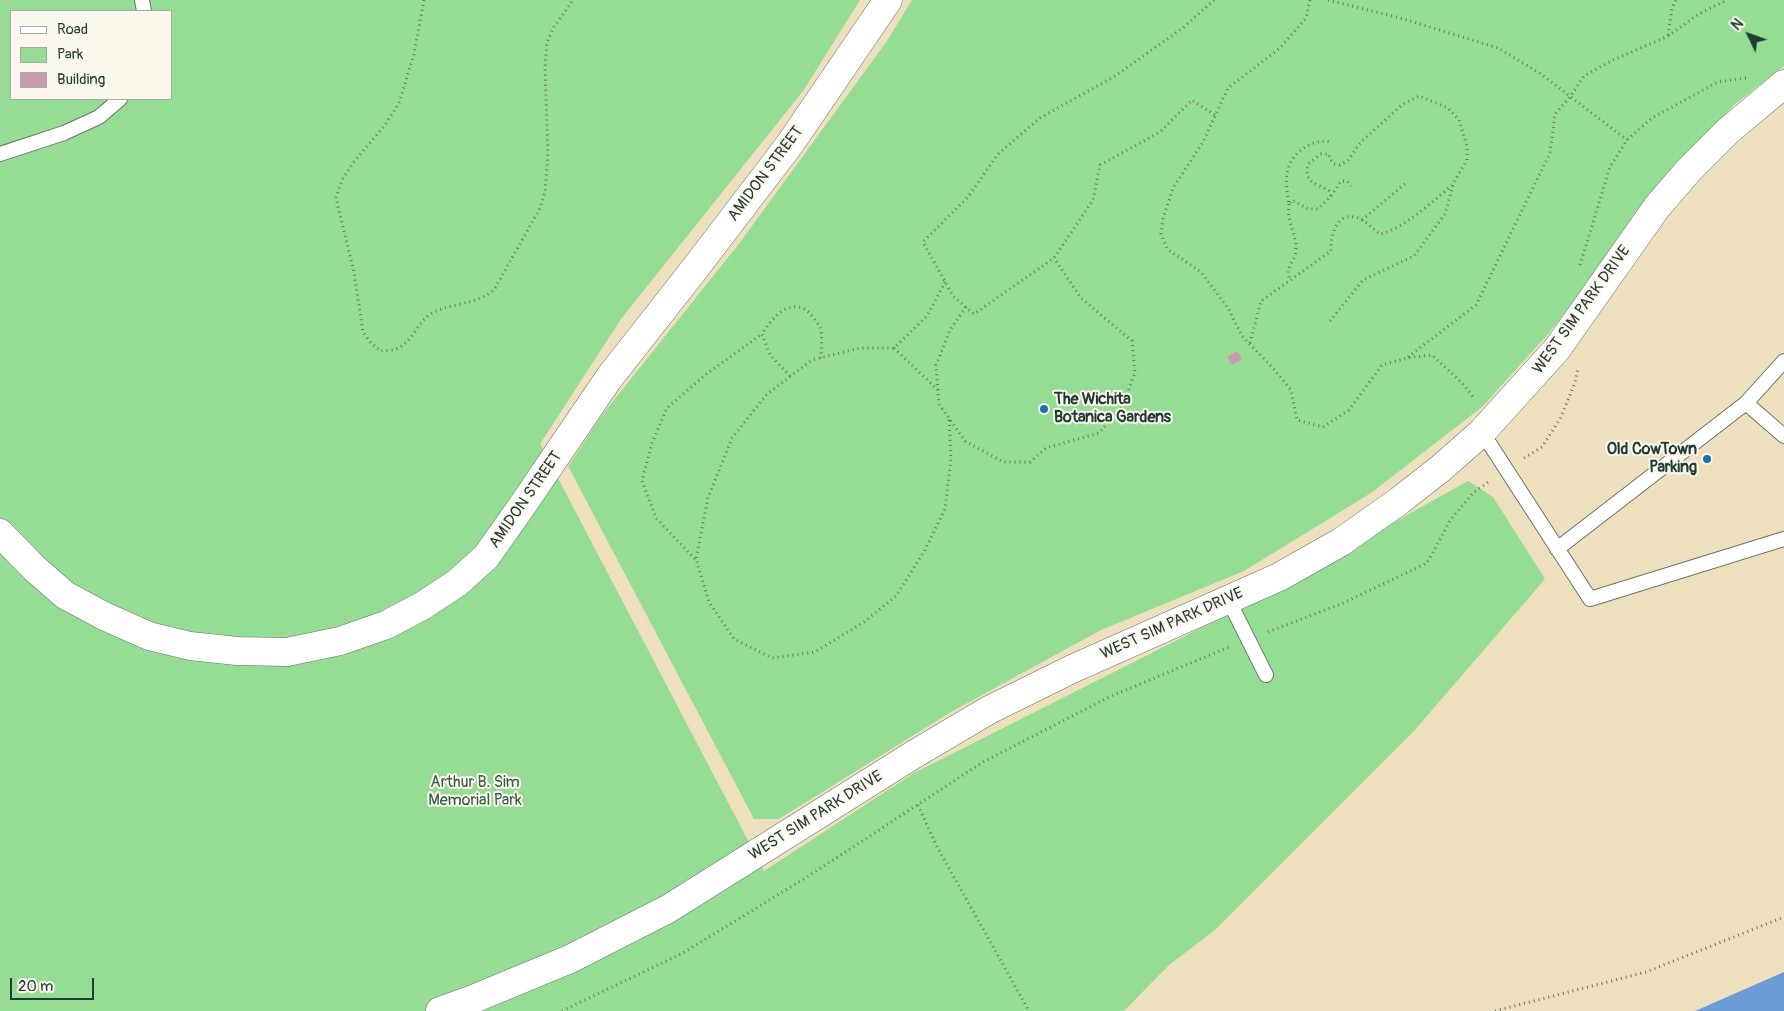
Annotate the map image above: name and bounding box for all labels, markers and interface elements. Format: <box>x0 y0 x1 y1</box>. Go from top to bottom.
legend <box>10 10 172 100</box>
north arrow <box>1724 10 1774 60</box>
text: N <box>1728 15 1747 34</box>
text: Road <box>57 20 88 39</box>
text: Park <box>57 45 83 64</box>
text: Building <box>57 70 105 89</box>
street label: AMIDON STREET <box>724 123 808 225</box>
street label: WEST SIM PARK DRIVE <box>1529 242 1635 378</box>
place label: The Wichita Botanica Gardens <box>1054 390 1171 428</box>
marker: The Wichita Botanica Gardens <box>1038 403 1050 415</box>
place label: Old CowTown Parking <box>1607 440 1697 478</box>
street label: AMIDON STREET <box>485 448 567 552</box>
marker: Old CowTown Parking <box>1701 453 1713 465</box>
street label: WEST SIM PARK DRIVE <box>1098 584 1246 664</box>
street label: WEST SIM PARK DRIVE <box>746 767 886 865</box>
park label: Arthur B. Sim Memorial Park <box>428 773 522 811</box>
scale bar <box>12 968 96 1000</box>
text: 20 m <box>18 977 53 996</box>

